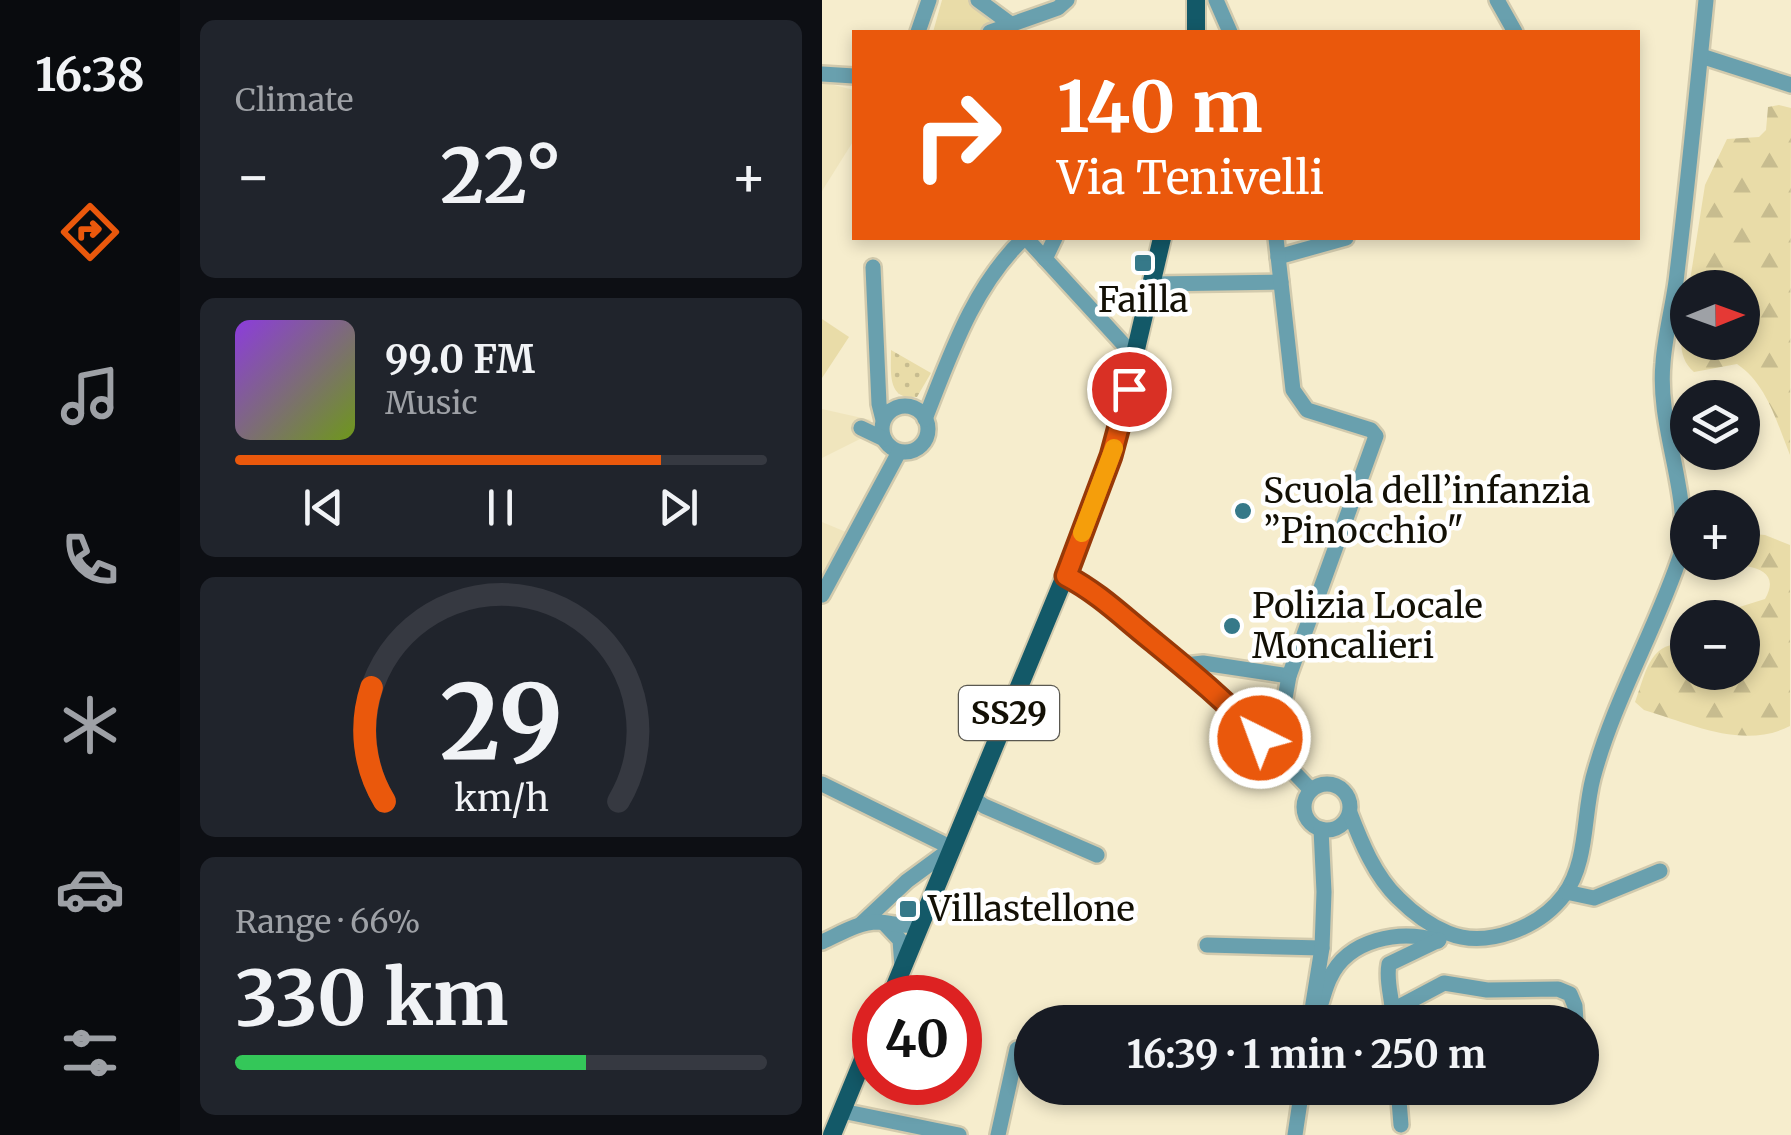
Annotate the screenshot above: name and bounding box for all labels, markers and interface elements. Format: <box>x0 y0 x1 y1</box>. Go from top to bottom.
text: 16:38 <box>35 47 145 103</box>
text: 140 m <box>1057 63 1263 151</box>
icon: right <box>892 70 1022 200</box>
text: Climate <box>235 80 353 120</box>
text: 22° <box>440 129 562 223</box>
text: − <box>235 142 272 211</box>
text: + <box>730 142 767 211</box>
text: Via Tenivelli <box>1057 150 1324 206</box>
icon: directions <box>55 197 125 267</box>
marker: Failla <box>1132 252 1154 274</box>
north arrow <box>1670 270 1760 360</box>
map controls <box>1670 270 1760 690</box>
place label: Failla <box>1098 278 1188 322</box>
text: 99.0 FM <box>385 336 535 383</box>
pin <box>1087 347 1172 432</box>
icon: music <box>55 361 125 431</box>
icon: arrive <box>1102 362 1157 417</box>
button: layers <box>1670 380 1760 470</box>
text: Music <box>385 383 478 423</box>
place label: Scuola dell’infanzia ”Pinocchio" <box>1263 469 1591 553</box>
icon: previous <box>296 480 351 535</box>
icon: pause <box>473 480 528 535</box>
icon: next <box>651 480 706 535</box>
button: + <box>1670 490 1760 580</box>
marker: Scuola dell’infanzia ”Pinocchio" <box>1232 500 1254 522</box>
icon: phone <box>55 525 125 595</box>
place label: Polizia Locale Moncalieri <box>1252 584 1483 668</box>
button: − <box>1670 600 1760 690</box>
marker: Polizia Locale Moncalieri <box>1221 615 1243 637</box>
text: 29 <box>439 657 563 787</box>
road number: SS29 <box>959 686 1059 740</box>
position arrow <box>1208 686 1312 790</box>
icon: climate <box>55 690 125 760</box>
text: km/h <box>454 776 548 821</box>
icon: car <box>55 854 125 924</box>
place label: Villastellone <box>927 887 1135 931</box>
marker: Villastellone <box>897 898 919 920</box>
text: Range · 66% <box>235 902 420 942</box>
text: 330 km <box>235 951 509 1045</box>
speed limit sign: 40 <box>852 975 982 1105</box>
icon: filters <box>55 1018 125 1088</box>
text: 16:39 · 1 min · 250 m <box>1127 1031 1486 1078</box>

